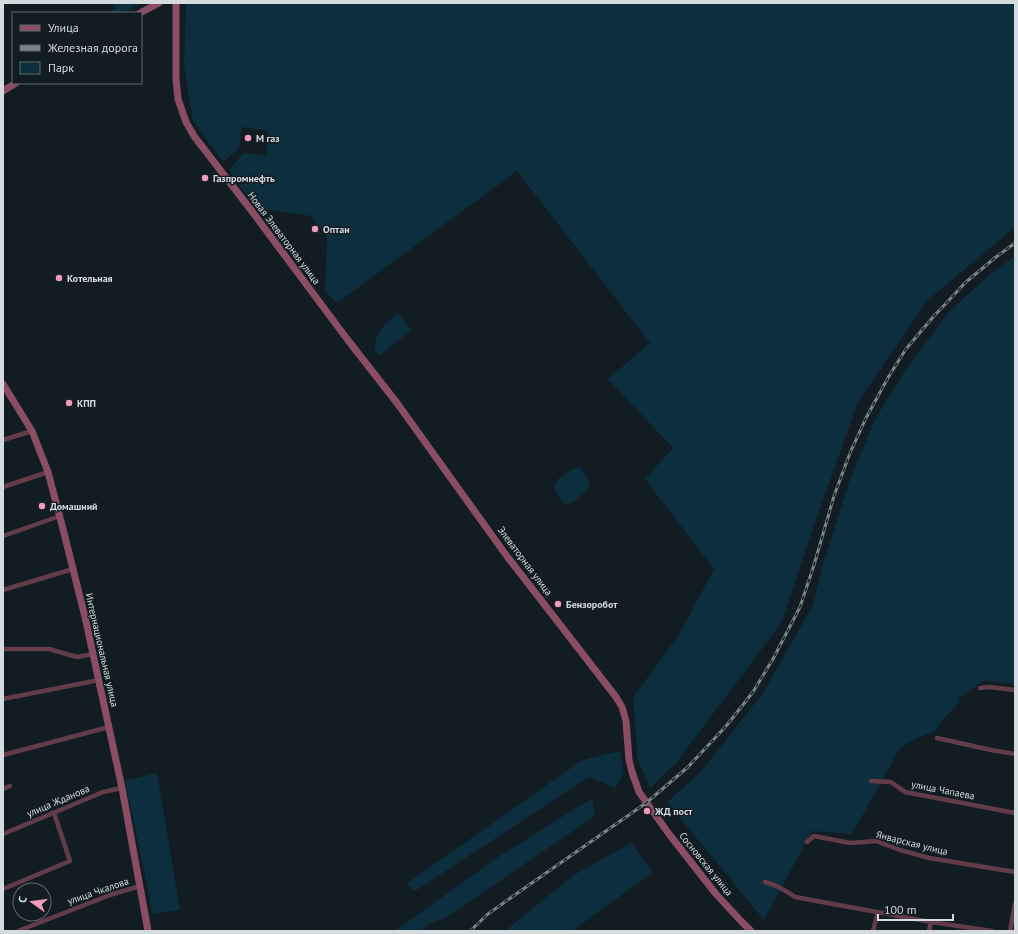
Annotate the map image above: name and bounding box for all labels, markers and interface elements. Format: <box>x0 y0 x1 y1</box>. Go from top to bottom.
legend <box>12 12 142 84</box>
text: Улица <box>48 20 79 35</box>
text: Железная дорога <box>47 40 138 55</box>
text: Парк <box>48 60 74 75</box>
place label: М газ <box>256 132 280 145</box>
marker: М газ <box>243 133 253 143</box>
place label: Газпромнефть <box>213 172 275 185</box>
marker: Газпромнефть <box>200 173 210 183</box>
street label: Новая Элеваторная улица <box>245 189 323 287</box>
place label: Оптан <box>323 223 350 236</box>
marker: Оптан <box>310 224 320 234</box>
place label: Котельная <box>67 272 113 285</box>
marker: Котельная <box>54 273 64 283</box>
place label: КПП <box>77 397 96 410</box>
marker: КПП <box>64 398 74 408</box>
place label: Домашний <box>50 500 98 513</box>
marker: Домашний <box>37 501 47 511</box>
street label: Элеваторная улица <box>495 524 555 598</box>
street label: Интернациональная улица <box>83 592 121 708</box>
place label: Бензоробот <box>566 598 618 611</box>
marker: Бензоробот <box>553 599 563 609</box>
street label: улица Чапаева <box>910 777 976 803</box>
street label: улица Жданова <box>25 782 92 820</box>
place label: ЖД пост <box>654 805 693 818</box>
marker: ЖД пост <box>642 806 652 816</box>
street label: Январская улица <box>875 828 949 858</box>
street label: Сосновская улица <box>676 830 736 898</box>
street label: улица Чкалова <box>66 874 131 908</box>
north arrow <box>12 882 52 922</box>
text: С <box>15 895 30 904</box>
scale bar <box>878 896 953 922</box>
text: 100 m <box>884 902 917 917</box>

